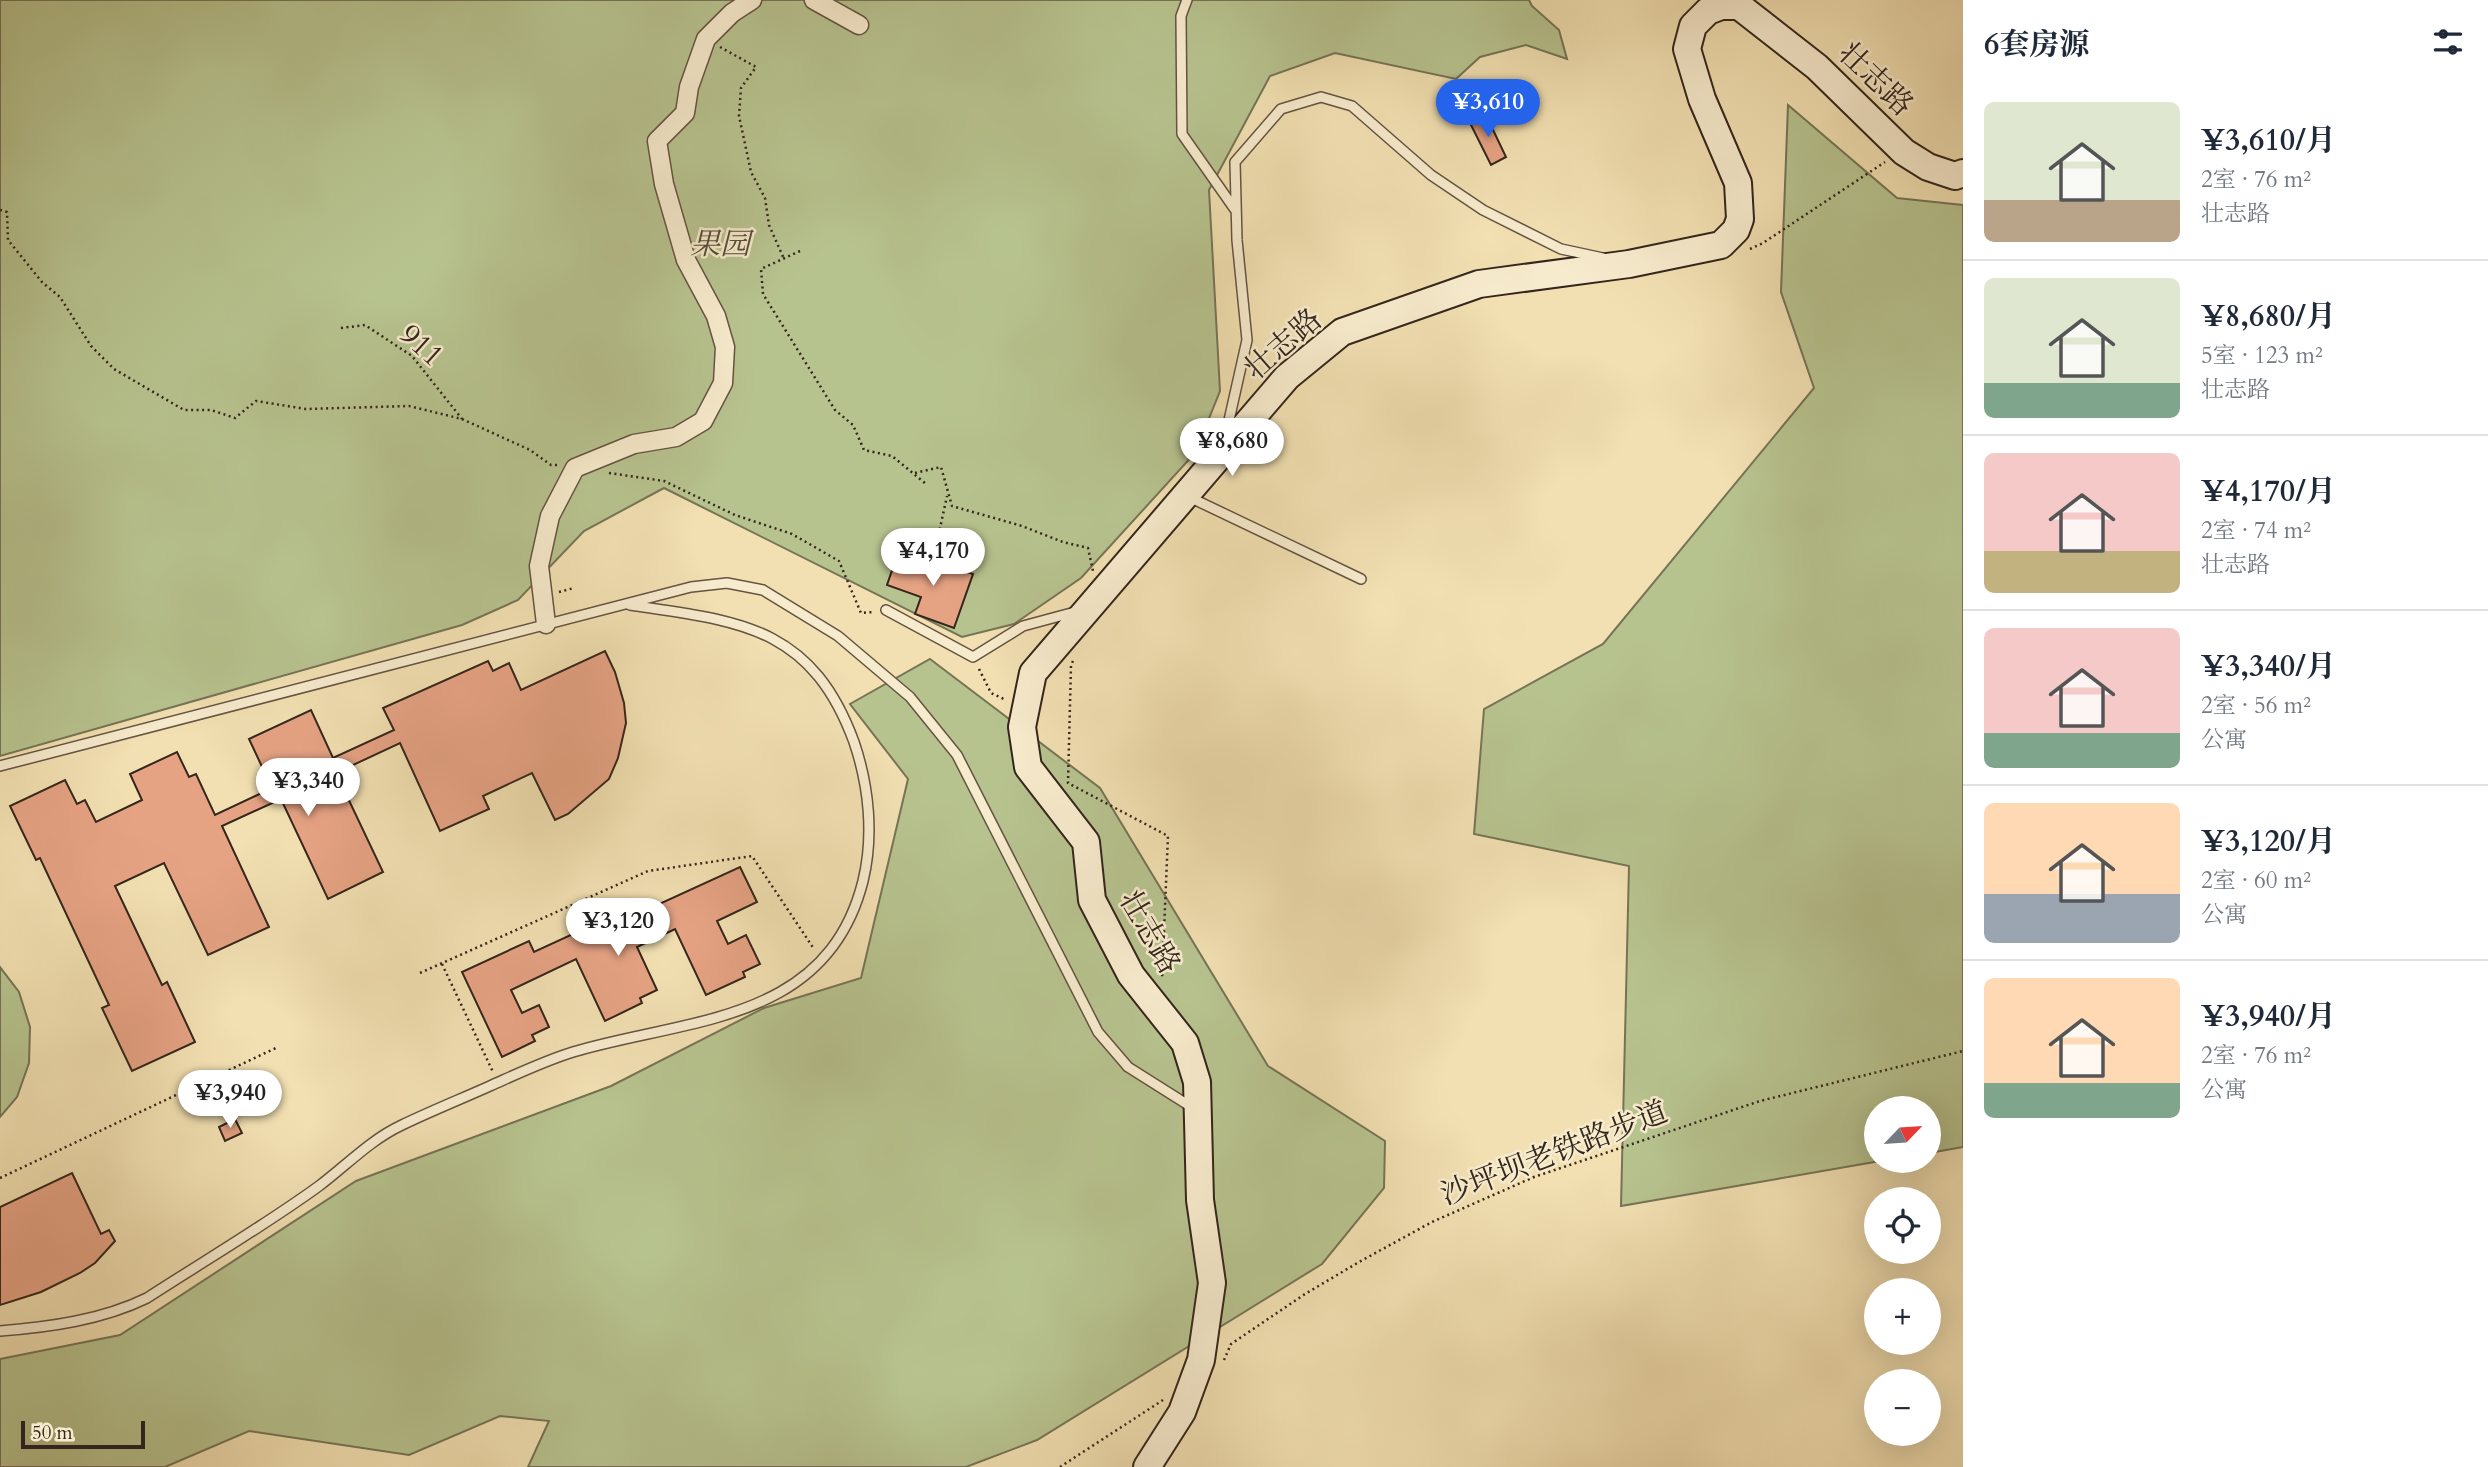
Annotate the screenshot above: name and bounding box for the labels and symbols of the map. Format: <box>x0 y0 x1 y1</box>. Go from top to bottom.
street label: 壮志路 <box>1829 33 1922 125</box>
pin: ¥3,610 <box>1431 80 1545 139</box>
park label: 果园 <box>690 224 754 265</box>
street label: 壮志路 <box>1236 299 1331 389</box>
street label: 911 <box>391 315 453 376</box>
pin: ¥8,680 <box>1175 419 1289 478</box>
pin: ¥4,170 <box>876 528 990 588</box>
pin: ¥3,340 <box>251 758 365 818</box>
street label: 壮志路 <box>1109 883 1190 981</box>
pin: ¥3,120 <box>561 898 675 958</box>
pin: ¥3,940 <box>173 1070 287 1130</box>
street label: 沙坪坝老铁路步道 <box>1435 1091 1674 1216</box>
north arrow <box>1864 1096 1941 1172</box>
scale bar <box>21 1418 145 1450</box>

